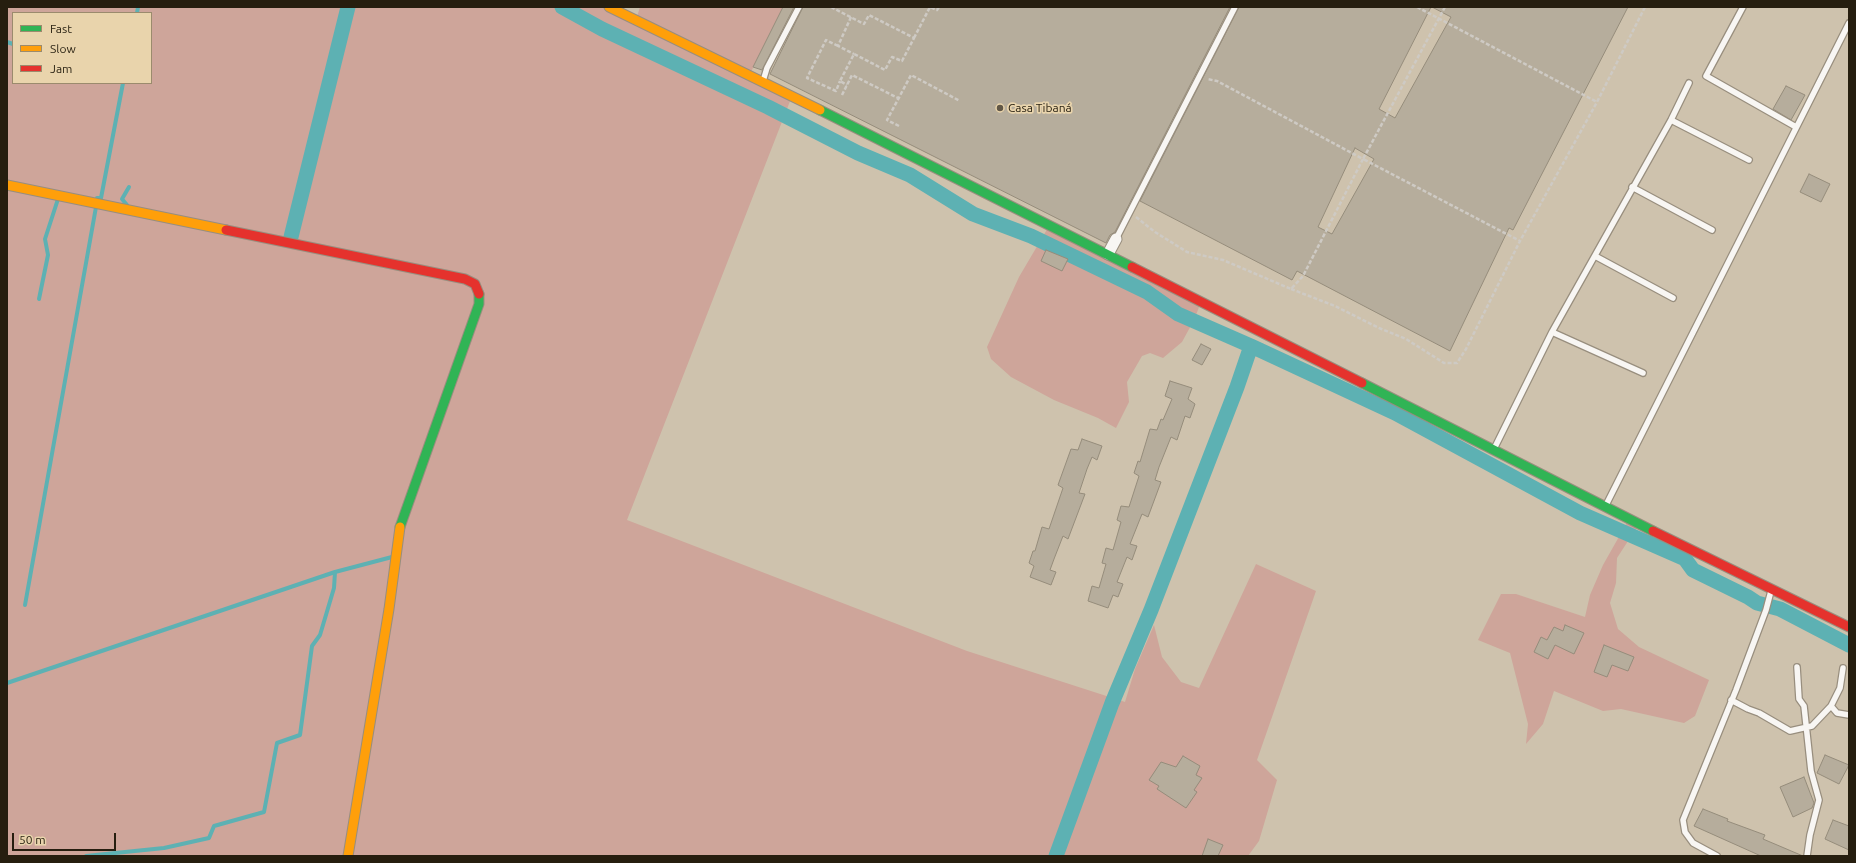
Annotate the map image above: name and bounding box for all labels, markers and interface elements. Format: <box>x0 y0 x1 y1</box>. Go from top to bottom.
legend <box>12 12 152 84</box>
text: Fast <box>50 22 72 35</box>
text: Slow <box>50 42 76 55</box>
text: Jam <box>50 62 72 75</box>
place label: Casa Tibaná <box>1008 101 1072 115</box>
marker: Casa Tibaná <box>995 103 1005 113</box>
scale bar <box>14 825 118 851</box>
text: 50 m <box>19 833 46 846</box>

